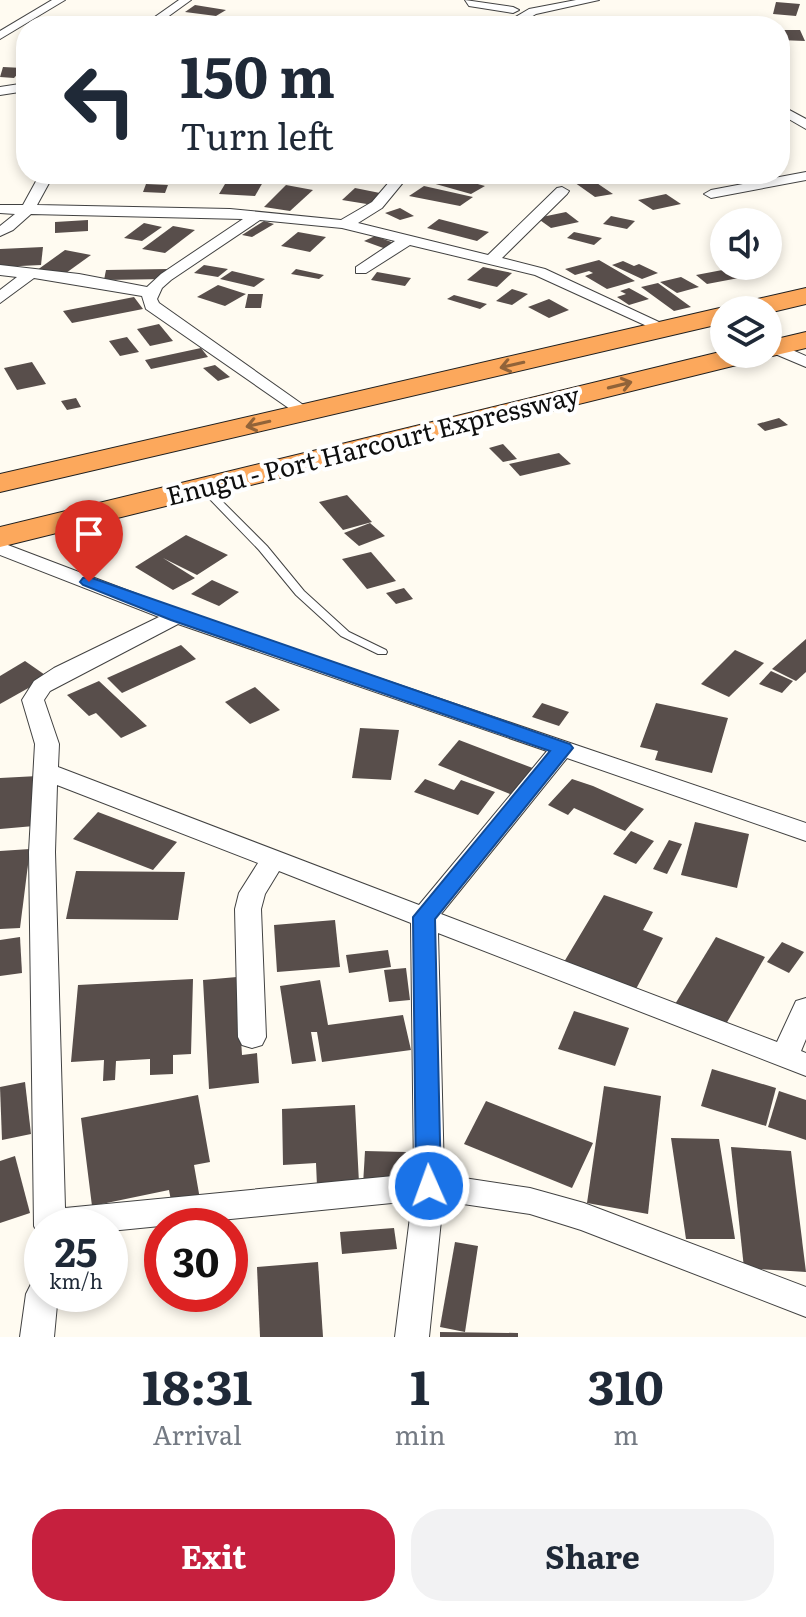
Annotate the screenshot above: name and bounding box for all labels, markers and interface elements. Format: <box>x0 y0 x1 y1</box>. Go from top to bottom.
text: 150 m <box>180 32 335 115</box>
icon: left <box>48 48 152 152</box>
text: Turn left <box>180 108 334 161</box>
map controls <box>710 208 782 368</box>
button: sound <box>710 208 782 280</box>
button: layers <box>710 296 782 368</box>
one-way arrow <box>499 358 525 373</box>
street label: Enugu - Port Harcourt Expressway <box>162 373 583 514</box>
one-way arrow <box>606 377 632 392</box>
one-way arrow <box>246 417 272 432</box>
pin <box>55 500 123 582</box>
icon: arrive <box>67 512 111 556</box>
position arrow <box>387 1144 471 1228</box>
speed limit sign: 30 <box>144 1208 248 1312</box>
text: 25 <box>54 1220 98 1279</box>
text: km/h <box>49 1265 103 1295</box>
text: 18:31 <box>142 1349 252 1420</box>
text: 1 <box>410 1349 430 1420</box>
text: 310 <box>588 1349 664 1420</box>
text: Arrival <box>153 1414 242 1453</box>
text: min <box>394 1414 446 1453</box>
text: m <box>613 1414 638 1453</box>
button: Exit <box>32 1509 395 1601</box>
button: Share <box>411 1509 774 1601</box>

